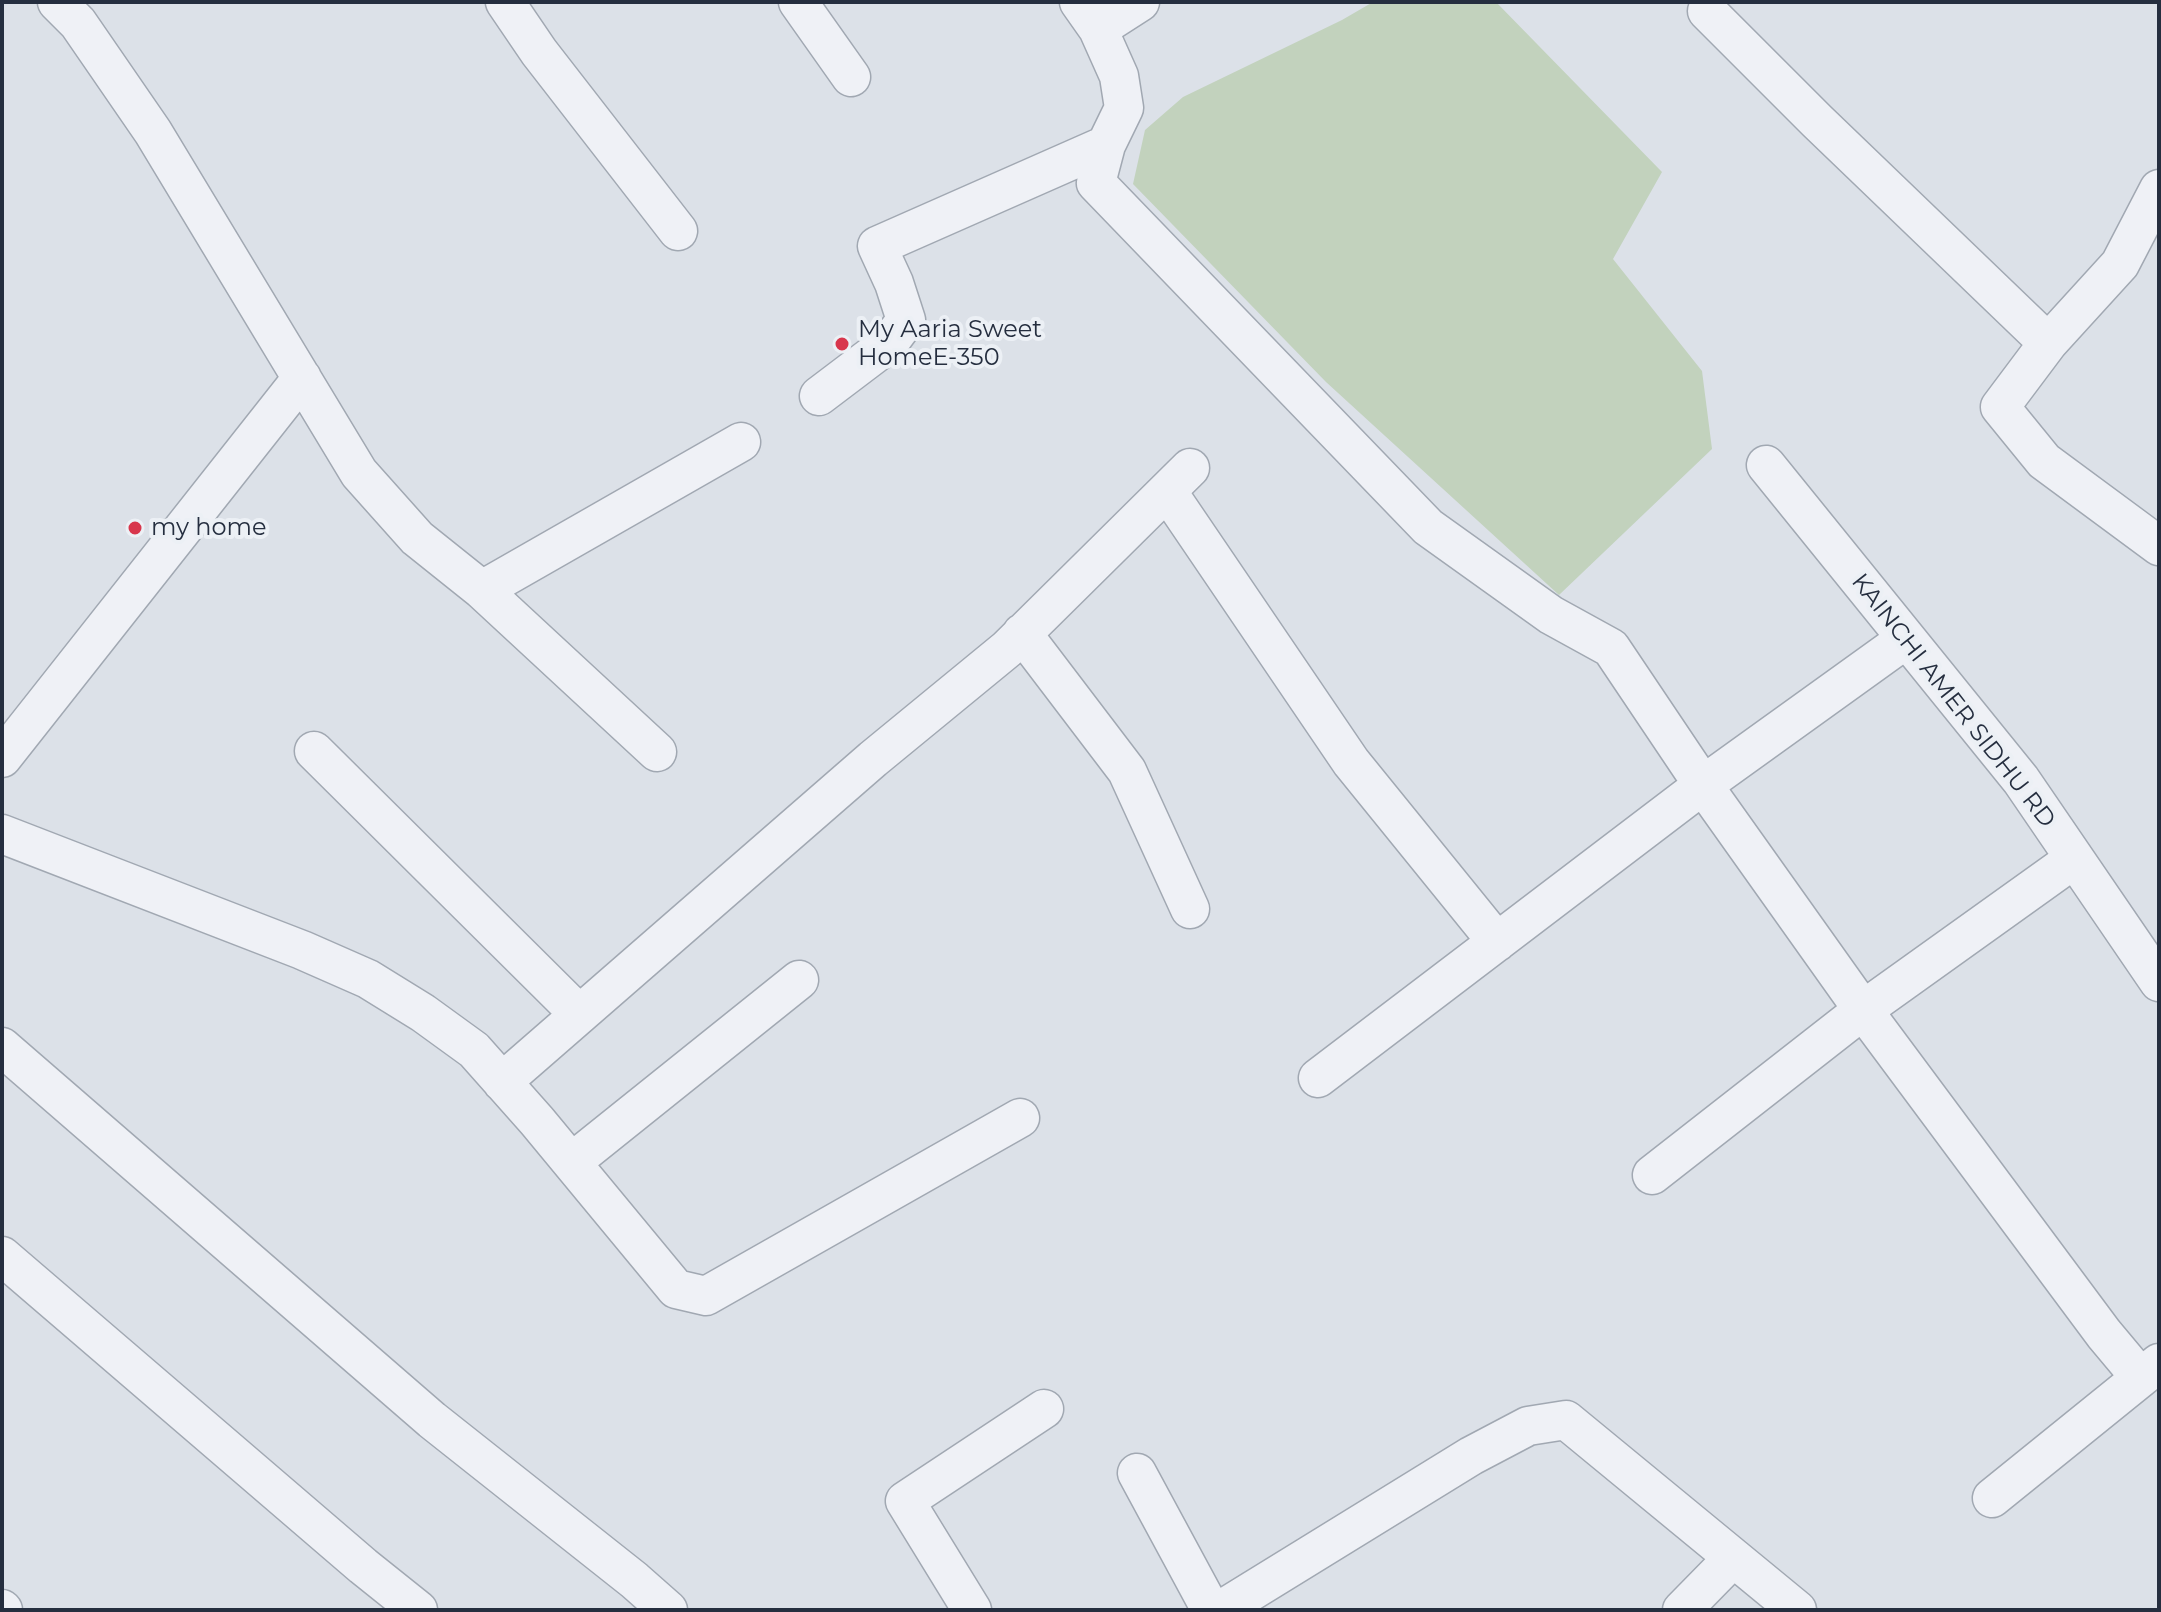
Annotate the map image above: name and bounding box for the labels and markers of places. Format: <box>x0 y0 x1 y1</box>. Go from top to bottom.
place label: My Aaria Sweet HomeE-350 <box>858 316 1042 372</box>
marker: My Aaria Sweet HomeE-350 <box>833 335 851 353</box>
place label: my home <box>151 514 267 542</box>
marker: my home <box>126 519 144 537</box>

